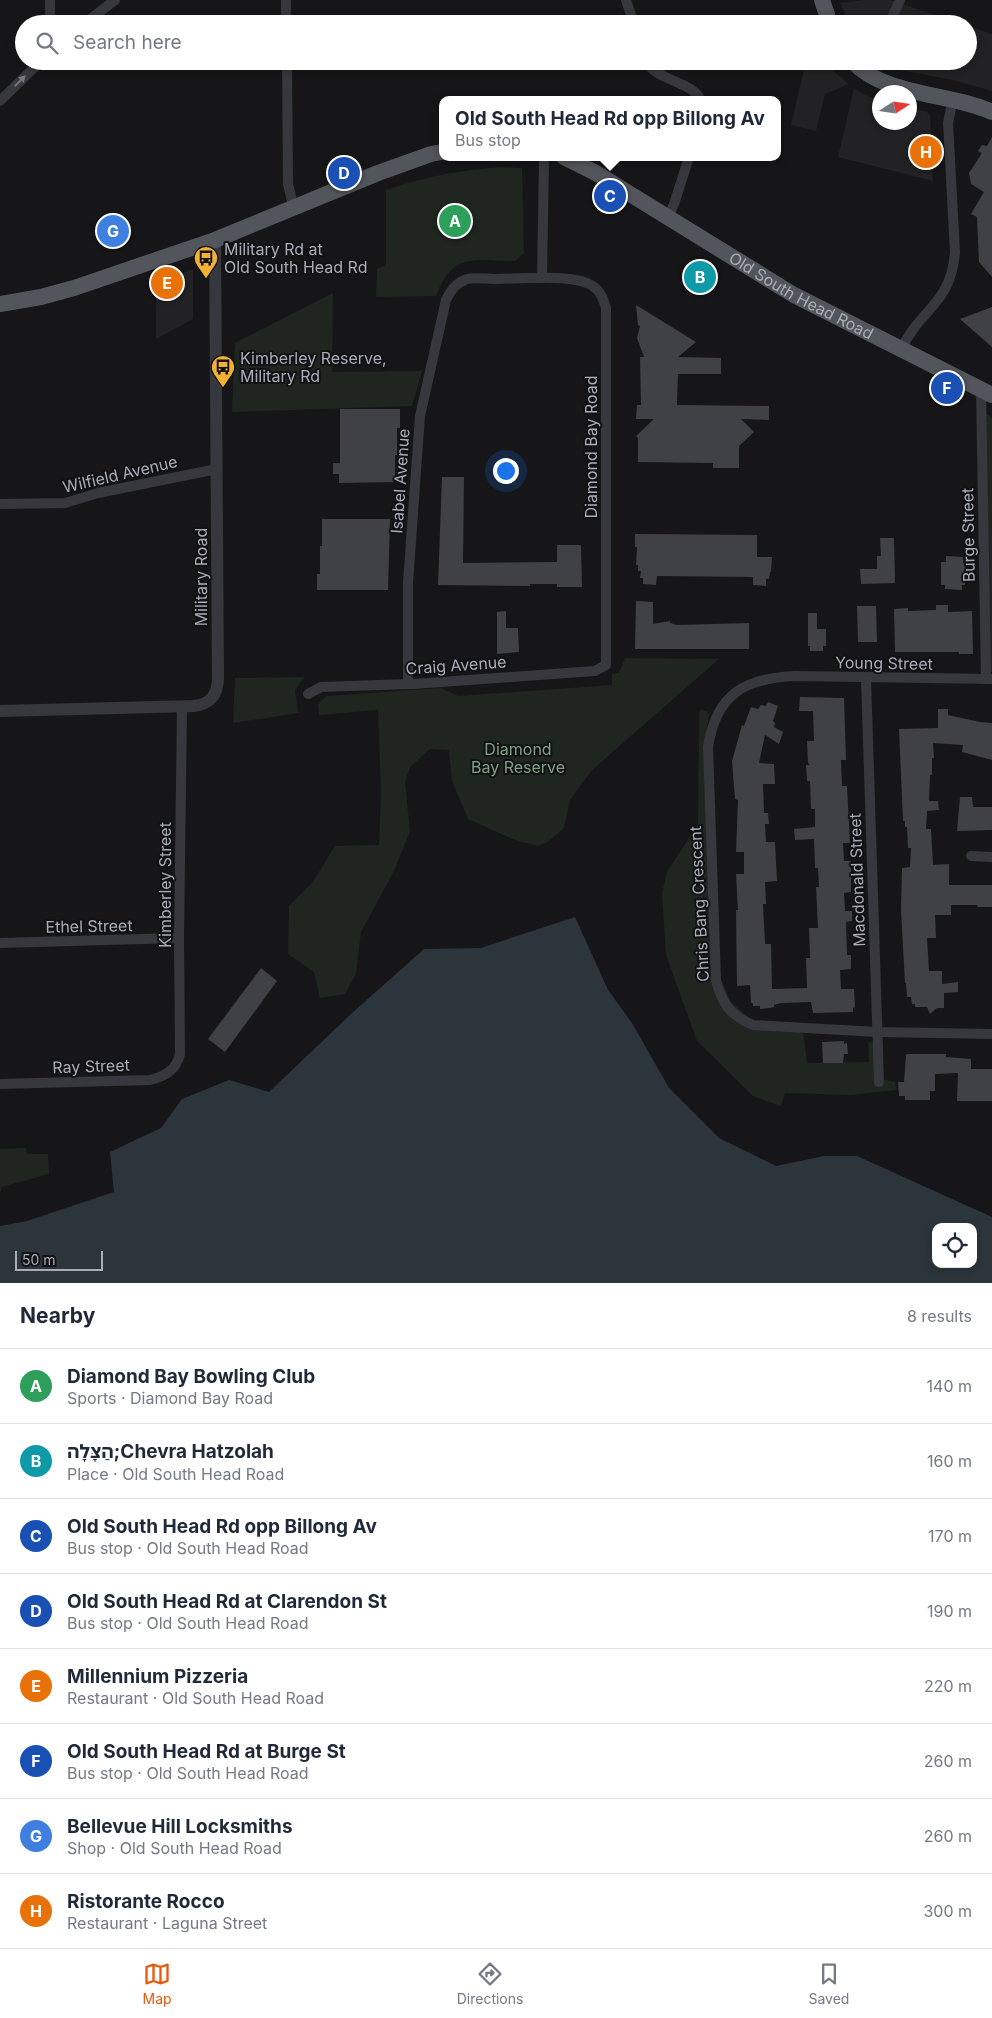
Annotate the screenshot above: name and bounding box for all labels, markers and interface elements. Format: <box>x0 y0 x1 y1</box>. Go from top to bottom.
search box <box>15 15 977 70</box>
icon: search <box>33 29 61 57</box>
text: Search here <box>73 31 182 54</box>
one-way arrow <box>14 75 26 87</box>
north arrow <box>872 85 917 130</box>
popup <box>439 96 781 161</box>
text: Old South Head Rd opp Billong Av <box>455 107 765 130</box>
text: Bus stop <box>455 130 521 150</box>
pin: H <box>910 133 942 171</box>
pin: D <box>328 154 360 192</box>
pin: C <box>594 177 626 215</box>
pin: A <box>439 202 471 240</box>
pin: G <box>97 212 129 250</box>
place label: Military Rd at Old South Head Rd <box>224 239 367 277</box>
bus stop icon: Military Rd at Old South Head Rd <box>193 245 219 279</box>
street label: Old South Head Road <box>725 247 877 343</box>
pin: B <box>684 258 716 296</box>
pin: E <box>151 264 183 302</box>
place label: Kimberley Reserve, Military Rd <box>240 348 387 386</box>
bus stop icon: Kimberley Reserve, Military Rd <box>210 354 236 388</box>
pin: F <box>931 369 963 407</box>
street label: Diamond Bay Road <box>581 375 601 519</box>
street label: Isabel Avenue <box>386 428 414 534</box>
street label: Wilfield Avenue <box>61 451 179 497</box>
your location <box>493 458 519 484</box>
street label: Burge Street <box>957 488 979 582</box>
street label: Military Road <box>191 528 211 626</box>
street label: Craig Avenue <box>405 651 507 679</box>
street label: Young Street <box>835 652 933 674</box>
park label: Diamond Bay Reserve <box>471 739 565 777</box>
street label: Macdonald Street <box>845 813 869 947</box>
street label: Kimberley Street <box>155 822 175 948</box>
street label: Chris Bang Crescent <box>685 826 713 982</box>
street label: Ethel Street <box>45 915 133 937</box>
street label: Ray Street <box>52 1055 130 1077</box>
map controls <box>932 1223 977 1268</box>
button: locate <box>932 1223 977 1268</box>
scale bar <box>15 1248 102 1271</box>
text: 50 m <box>22 1251 56 1268</box>
text: Nearby <box>20 1303 95 1328</box>
text: 8 results <box>907 1306 972 1326</box>
text: Diamond Bay Bowling Club <box>67 1365 315 1388</box>
text: A <box>30 1376 42 1396</box>
text: 140 m <box>927 1376 972 1396</box>
text: Sports · Diamond Bay Road <box>67 1388 273 1408</box>
text: הַצָּלָה;Chevra Hatzolah <box>67 1440 274 1463</box>
text: B <box>31 1451 41 1471</box>
text: 160 m <box>927 1451 972 1471</box>
text: Place · Old South Head Road <box>67 1464 284 1484</box>
text: Old South Head Rd opp Billong Av <box>67 1515 377 1538</box>
text: C <box>30 1526 42 1546</box>
text: 170 m <box>928 1526 972 1546</box>
text: Bus stop · Old South Head Road <box>67 1538 309 1558</box>
text: Old South Head Rd at Clarendon St <box>67 1590 387 1613</box>
text: D <box>30 1601 42 1621</box>
text: 190 m <box>927 1601 972 1621</box>
text: Bus stop · Old South Head Road <box>67 1613 309 1633</box>
text: Millennium Pizzeria <box>67 1665 248 1688</box>
text: E <box>31 1676 41 1696</box>
text: 220 m <box>924 1676 972 1696</box>
text: Restaurant · Old South Head Road <box>67 1688 324 1708</box>
text: Old South Head Rd at Burge St <box>67 1740 346 1763</box>
text: F <box>31 1751 41 1771</box>
text: 260 m <box>924 1751 972 1771</box>
text: Bus stop · Old South Head Road <box>67 1763 309 1783</box>
text: Bellevue Hill Locksmiths <box>67 1815 293 1838</box>
text: G <box>30 1826 42 1846</box>
text: 260 m <box>924 1826 972 1846</box>
text: Shop · Old South Head Road <box>67 1838 282 1858</box>
text: Ristorante Rocco <box>67 1890 225 1913</box>
text: H <box>30 1901 42 1921</box>
text: 300 m <box>923 1901 972 1921</box>
text: Restaurant · Laguna Street <box>67 1913 267 1933</box>
tab: Map <box>143 1960 172 2007</box>
tab: Directions <box>457 1960 523 2007</box>
tab: Saved <box>808 1960 849 2007</box>

